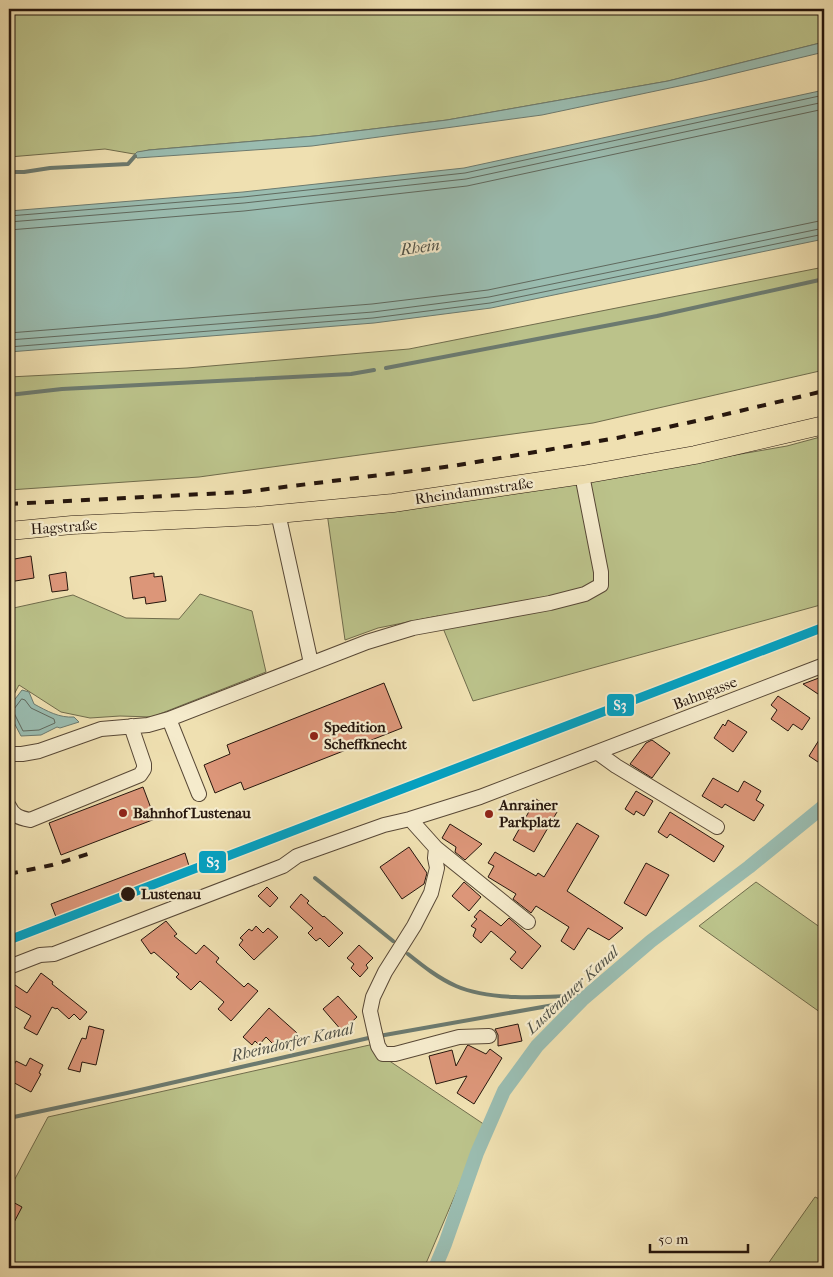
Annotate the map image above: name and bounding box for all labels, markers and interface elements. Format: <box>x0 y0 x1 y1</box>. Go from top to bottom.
water label: Rhein <box>398 235 441 259</box>
street label: Rheindammstraße <box>414 474 535 508</box>
street label: Hagstraße <box>30 516 98 538</box>
street label: Bahngasse <box>670 672 740 713</box>
line badge: S3 <box>606 693 635 717</box>
text: S3 <box>614 697 627 714</box>
place label: Spedition Scheffknecht <box>324 718 408 753</box>
marker: Spedition Scheffknecht <box>308 730 320 742</box>
place label: Anrainer Parkplatz <box>498 796 560 831</box>
place label: Bahnhof Lustenau <box>133 804 251 822</box>
marker: Bahnhof Lustenau <box>117 807 129 819</box>
marker: Anrainer Parkplatz <box>483 808 495 820</box>
line badge: S3 <box>198 850 227 874</box>
text: S3 <box>207 854 220 871</box>
marker: Lustenau <box>119 885 137 903</box>
place label: Lustenau <box>141 885 201 903</box>
water label: Lustenauer Kanal <box>521 941 624 1038</box>
water label: Rheindorfer Kanal <box>228 1018 357 1066</box>
scale bar <box>650 1222 748 1254</box>
text: 50 m <box>658 1230 689 1248</box>

